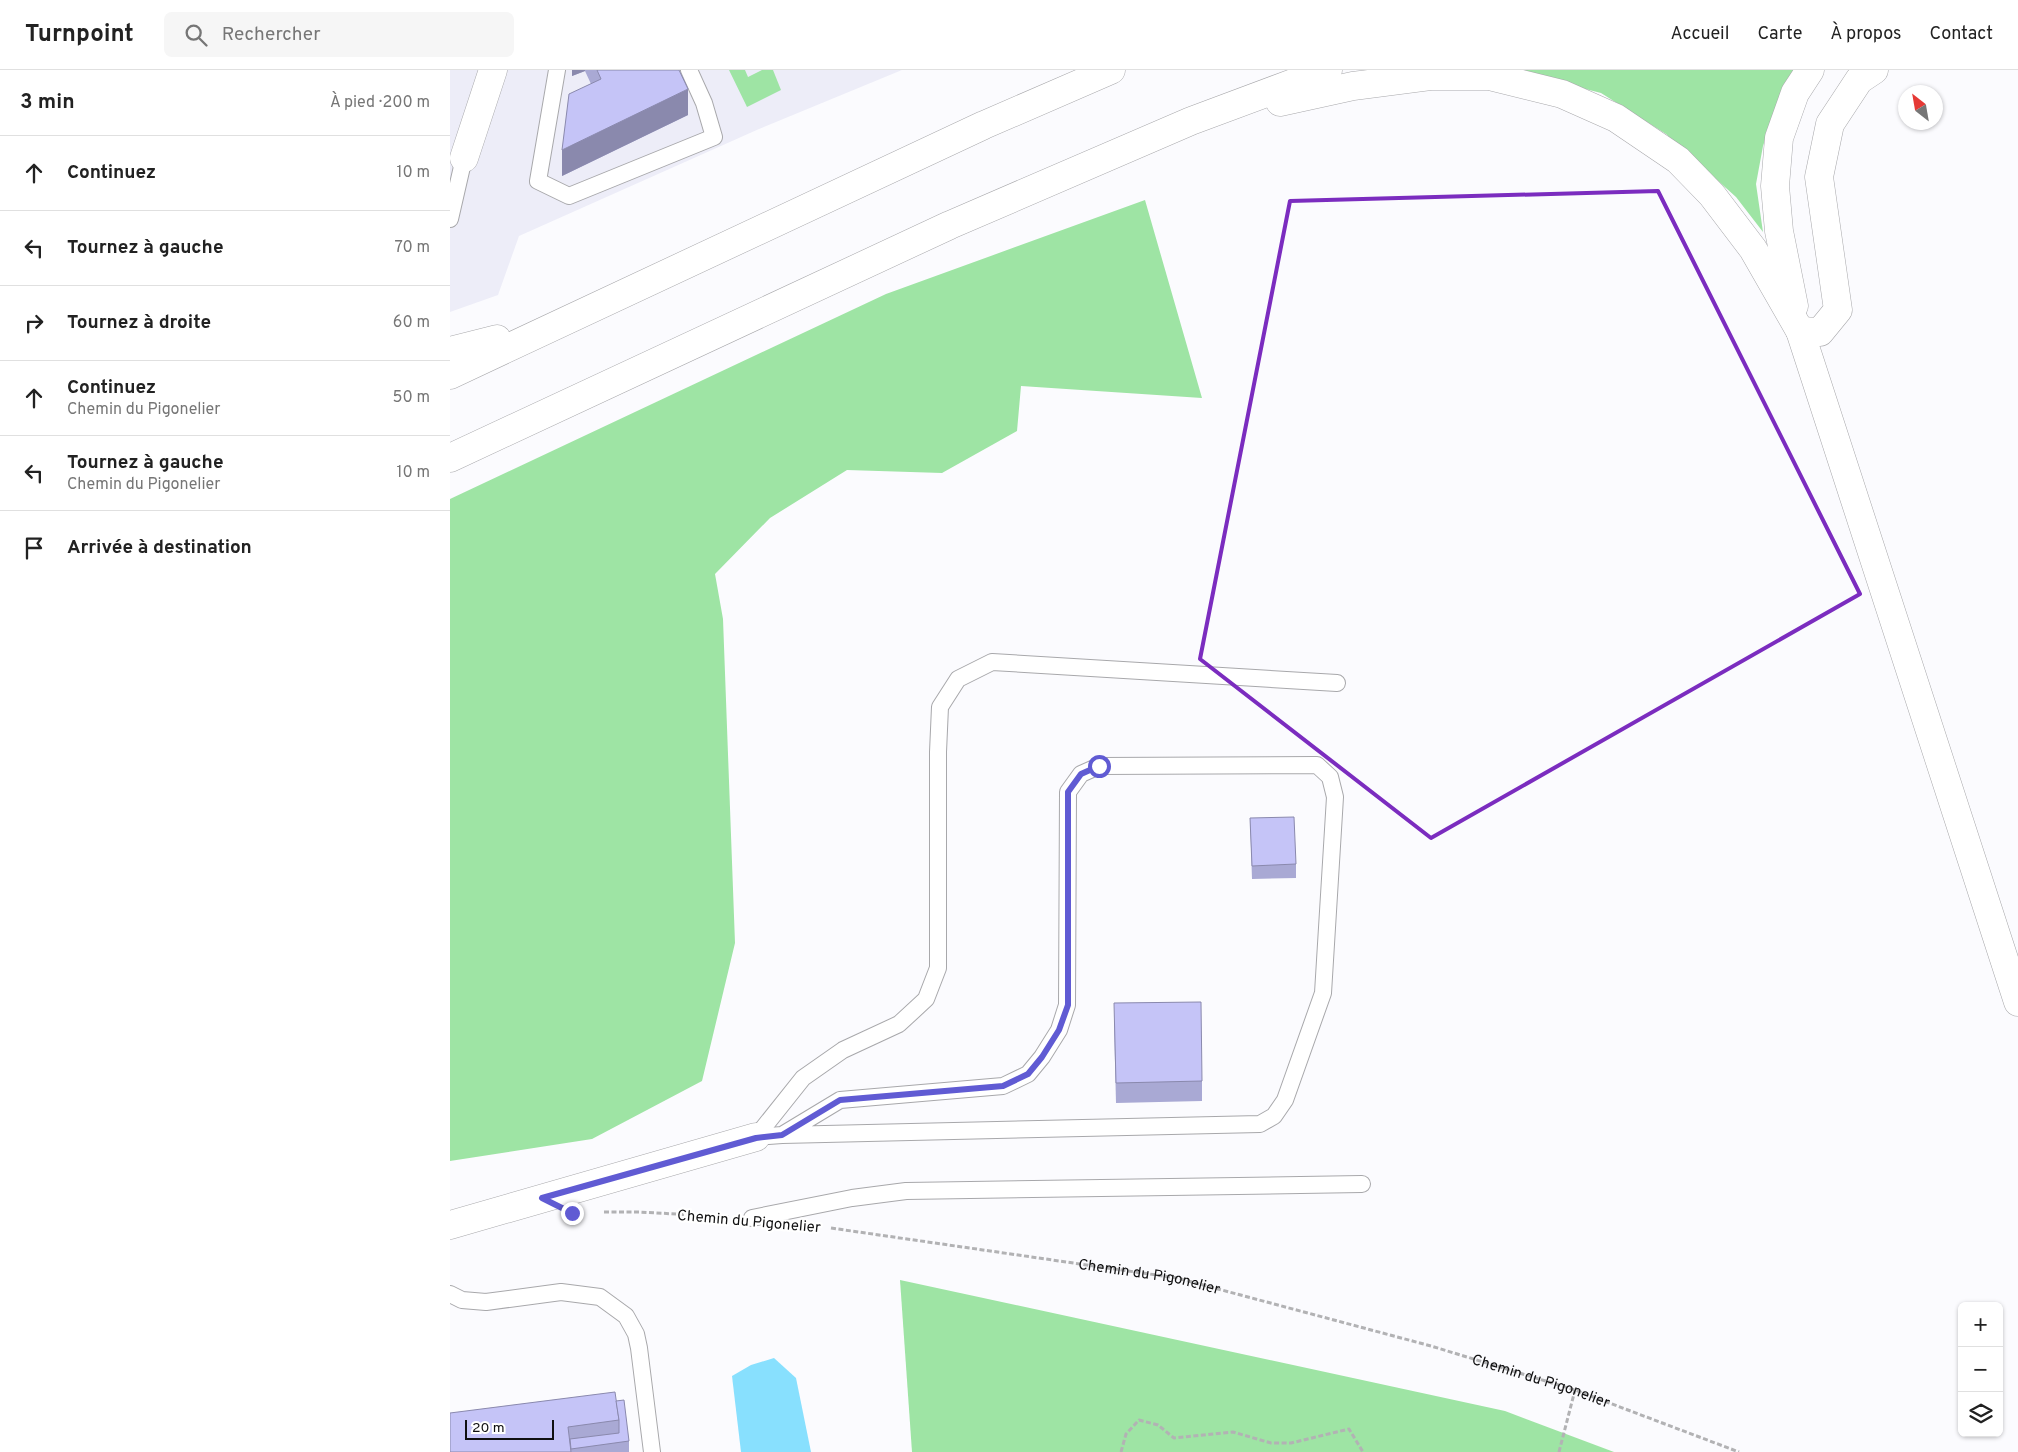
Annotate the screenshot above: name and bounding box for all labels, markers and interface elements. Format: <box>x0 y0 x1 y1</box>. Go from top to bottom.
search box <box>164 12 514 57</box>
text: Turnpoint <box>25 20 134 50</box>
icon: search <box>182 21 210 49</box>
text: Rechercher <box>222 23 321 47</box>
text: Accueil <box>1670 23 1729 46</box>
text: Carte <box>1757 23 1802 46</box>
text: À propos <box>1830 23 1901 46</box>
text: Contact <box>1929 23 1993 46</box>
north arrow <box>1898 85 1943 130</box>
text: 3 min <box>20 89 75 116</box>
text: À pied · 200 m <box>330 93 430 113</box>
icon: ahead <box>20 159 48 187</box>
text: Continuez <box>67 161 156 185</box>
text: 10 m <box>396 163 430 183</box>
icon: left <box>20 234 48 262</box>
text: Tournez à gauche <box>67 236 224 260</box>
text: 70 m <box>395 238 430 258</box>
icon: right <box>20 309 48 337</box>
text: Tournez à droite <box>67 311 211 335</box>
text: 60 m <box>393 313 430 333</box>
text: Continuez <box>67 376 156 400</box>
icon: ahead <box>20 384 48 412</box>
text: 50 m <box>393 388 430 408</box>
text: Chemin du Pigonelier <box>67 400 221 420</box>
text: Tournez à gauche <box>67 451 224 475</box>
icon: left <box>20 459 48 487</box>
text: 10 m <box>396 463 430 483</box>
text: Chemin du Pigonelier <box>67 475 221 495</box>
icon: arrive <box>20 534 48 562</box>
text: Arrivée à destination <box>67 536 252 560</box>
route start <box>1088 755 1111 778</box>
route end <box>561 1202 584 1225</box>
street label: Chemin du Pigonelier <box>676 1207 822 1238</box>
street label: Chemin du Pigonelier <box>1077 1256 1222 1300</box>
map controls <box>1958 1302 2003 1437</box>
button: + <box>1958 1302 2003 1347</box>
button: − <box>1958 1347 2003 1392</box>
street label: Chemin du Pigonelier <box>1469 1351 1613 1413</box>
button: layers <box>1958 1392 2003 1437</box>
scale bar <box>465 1417 554 1440</box>
text: 20 m <box>472 1420 505 1437</box>

